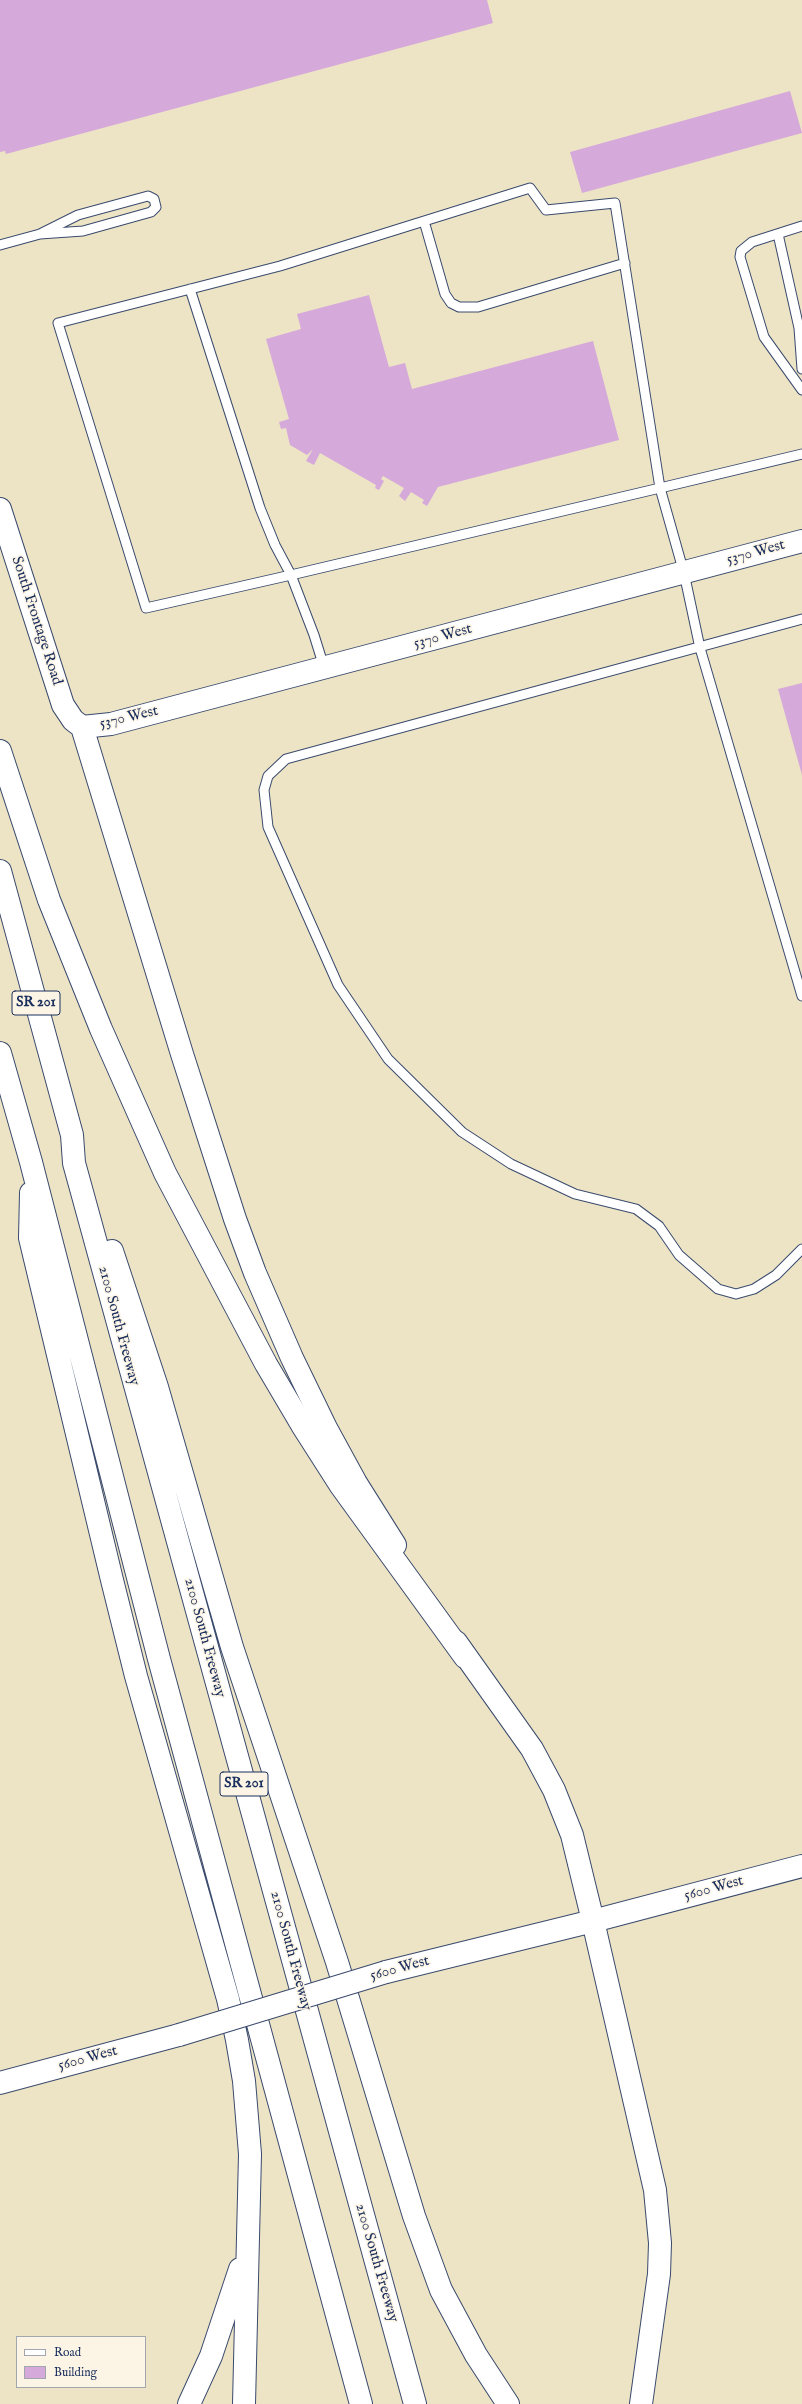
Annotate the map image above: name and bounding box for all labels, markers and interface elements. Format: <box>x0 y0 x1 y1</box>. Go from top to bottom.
street label: 5370 West <box>725 537 787 569</box>
street label: South Frontage Road <box>7 554 65 688</box>
street label: 5370 West <box>412 621 474 653</box>
street label: 5370 West <box>98 703 160 733</box>
road number: SR 201 <box>12 991 60 1015</box>
street label: 2100 South Freeway <box>93 1264 143 1388</box>
street label: 2100 South Freeway <box>179 1576 229 1700</box>
road number: SR 201 <box>220 1772 268 1796</box>
street label: 5600 West <box>682 1872 746 1906</box>
street label: 2100 South Freeway <box>265 1889 315 2013</box>
street label: 5600 West <box>368 1952 432 1986</box>
street label: 5600 West <box>56 2042 120 2076</box>
street label: 2100 South Freeway <box>350 2202 402 2324</box>
legend <box>16 2336 146 2388</box>
text: Road <box>54 2345 81 2360</box>
text: Building <box>54 2365 97 2380</box>

